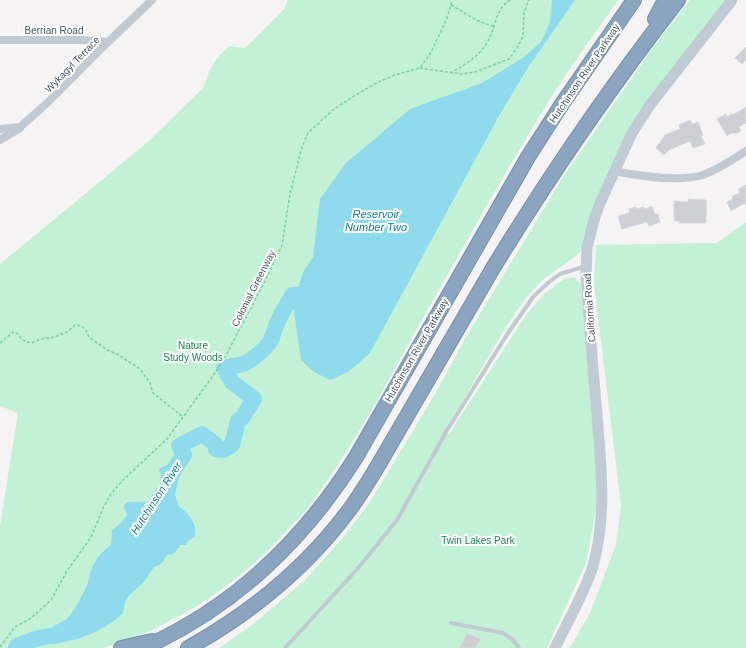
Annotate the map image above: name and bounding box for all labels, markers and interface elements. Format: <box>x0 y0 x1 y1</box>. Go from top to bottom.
street label: Hutchinson River Parkway <box>547 22 622 125</box>
street label: Berrian Road <box>25 25 83 36</box>
street label: Wykagyl Terrace <box>43 34 102 95</box>
water label: Reservoir Number Two <box>345 208 407 233</box>
street label: Colonial Greenway <box>229 248 278 328</box>
street label: California Road <box>582 273 597 343</box>
street label: Hutchinson River Parkway <box>382 297 451 404</box>
park label: Nature Study Woods <box>163 340 223 363</box>
water label: Hutchinson River <box>128 458 185 536</box>
park label: Twin Lakes Park <box>441 535 516 546</box>

